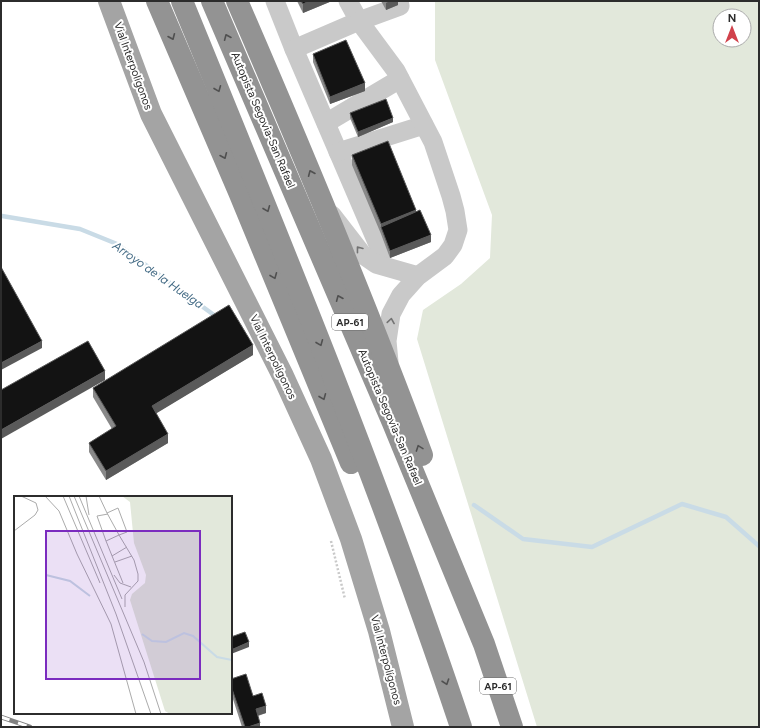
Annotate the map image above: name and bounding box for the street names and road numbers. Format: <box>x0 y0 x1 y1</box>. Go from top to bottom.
street label: Vial Interpolígonos <box>111 20 155 112</box>
street label: Autopista Segovia-San Rafael <box>228 50 298 190</box>
street label: Vial Interpolígonos <box>247 313 299 401</box>
road number: AP-61 <box>332 314 368 330</box>
street label: Autopista Segovia-San Rafael <box>355 347 425 487</box>
street label: Vial Interpolígonos <box>368 614 404 706</box>
road number: AP-61 <box>480 678 516 694</box>

